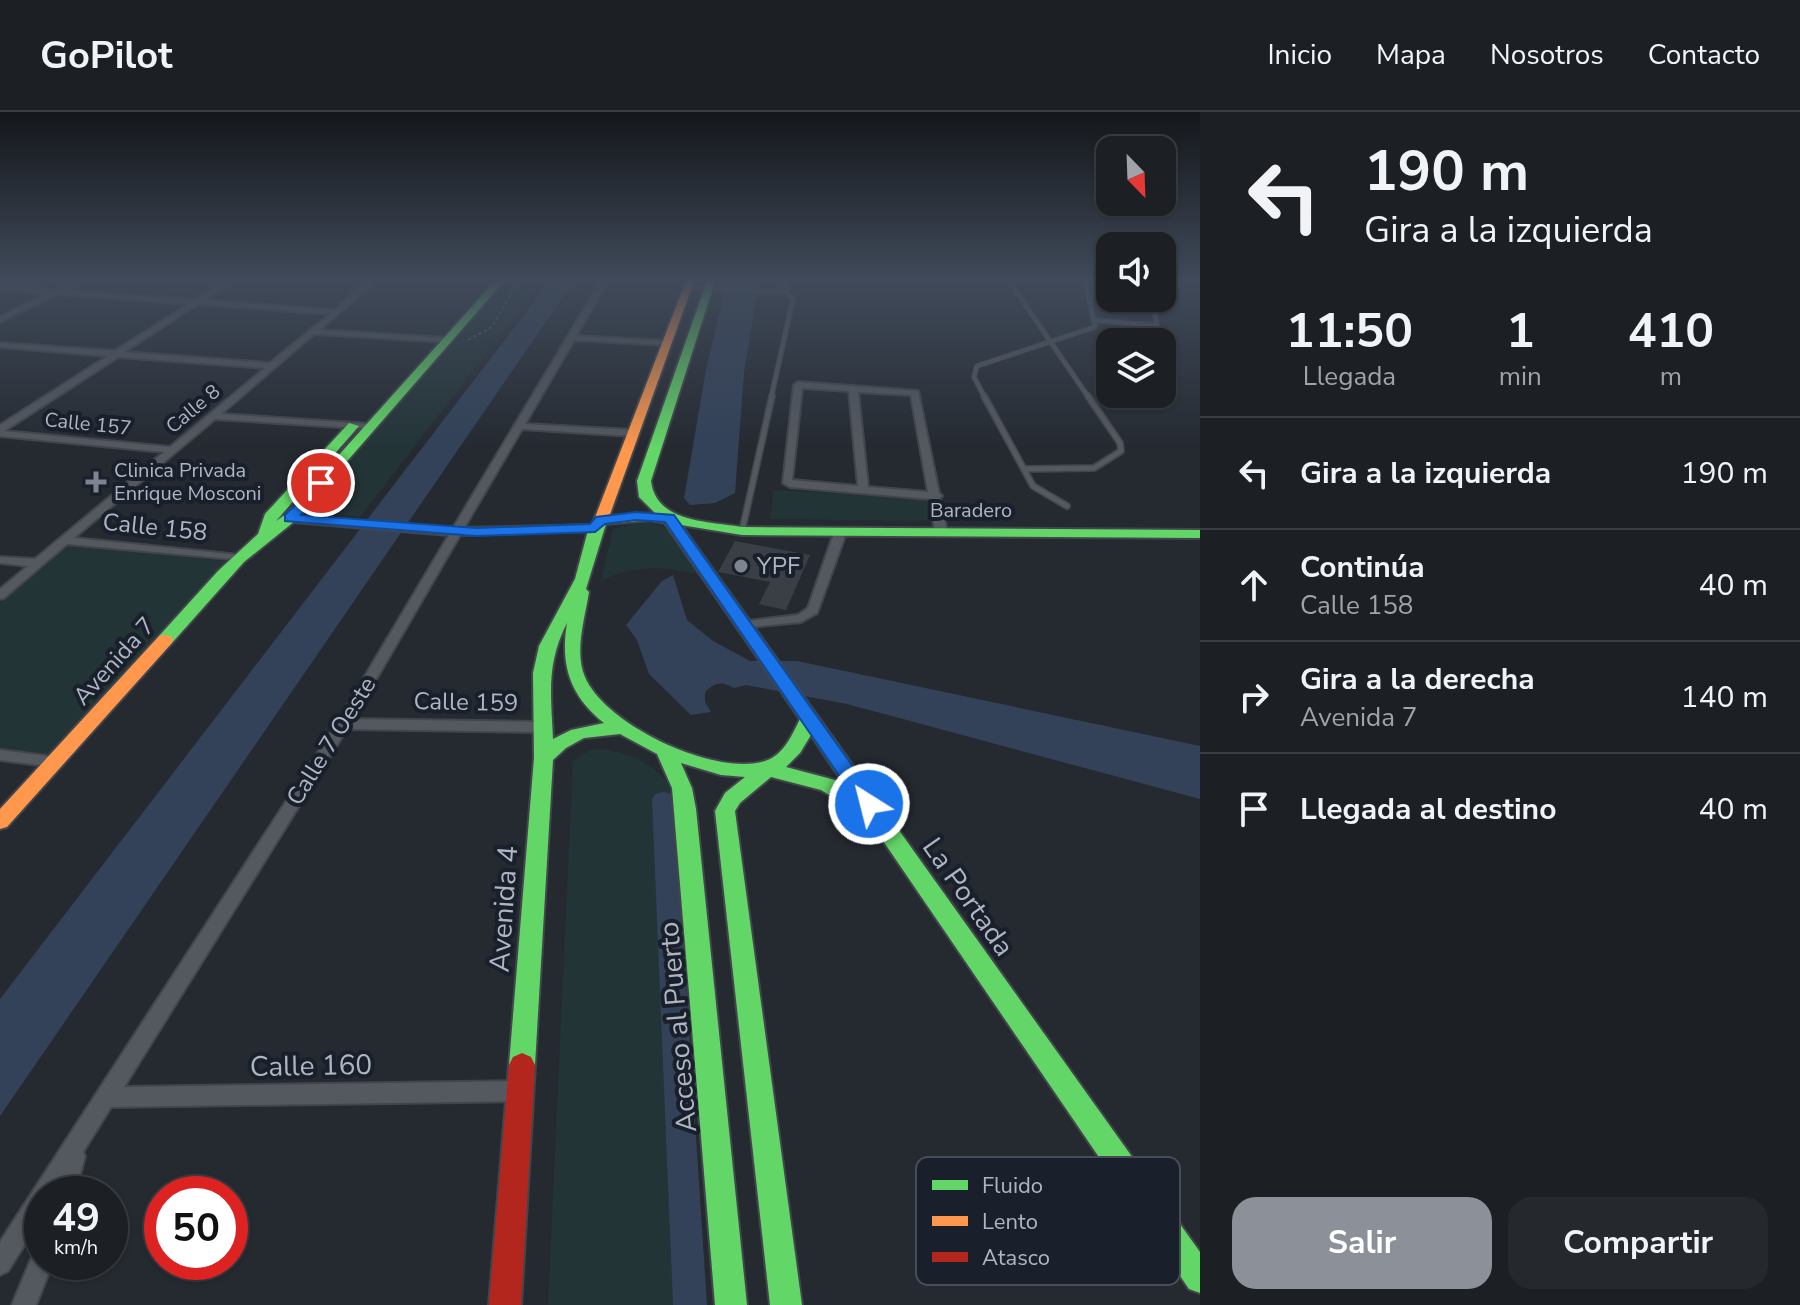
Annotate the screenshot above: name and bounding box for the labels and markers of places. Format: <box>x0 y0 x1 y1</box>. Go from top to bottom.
pin <box>287 449 355 517</box>
place label: Clinica Privada Enrique Mosconi <box>114 457 262 507</box>
marker: Clinica Privada Enrique Mosconi <box>85 471 107 493</box>
place label: YPF <box>756 550 800 582</box>
marker: YPF <box>732 557 750 575</box>

